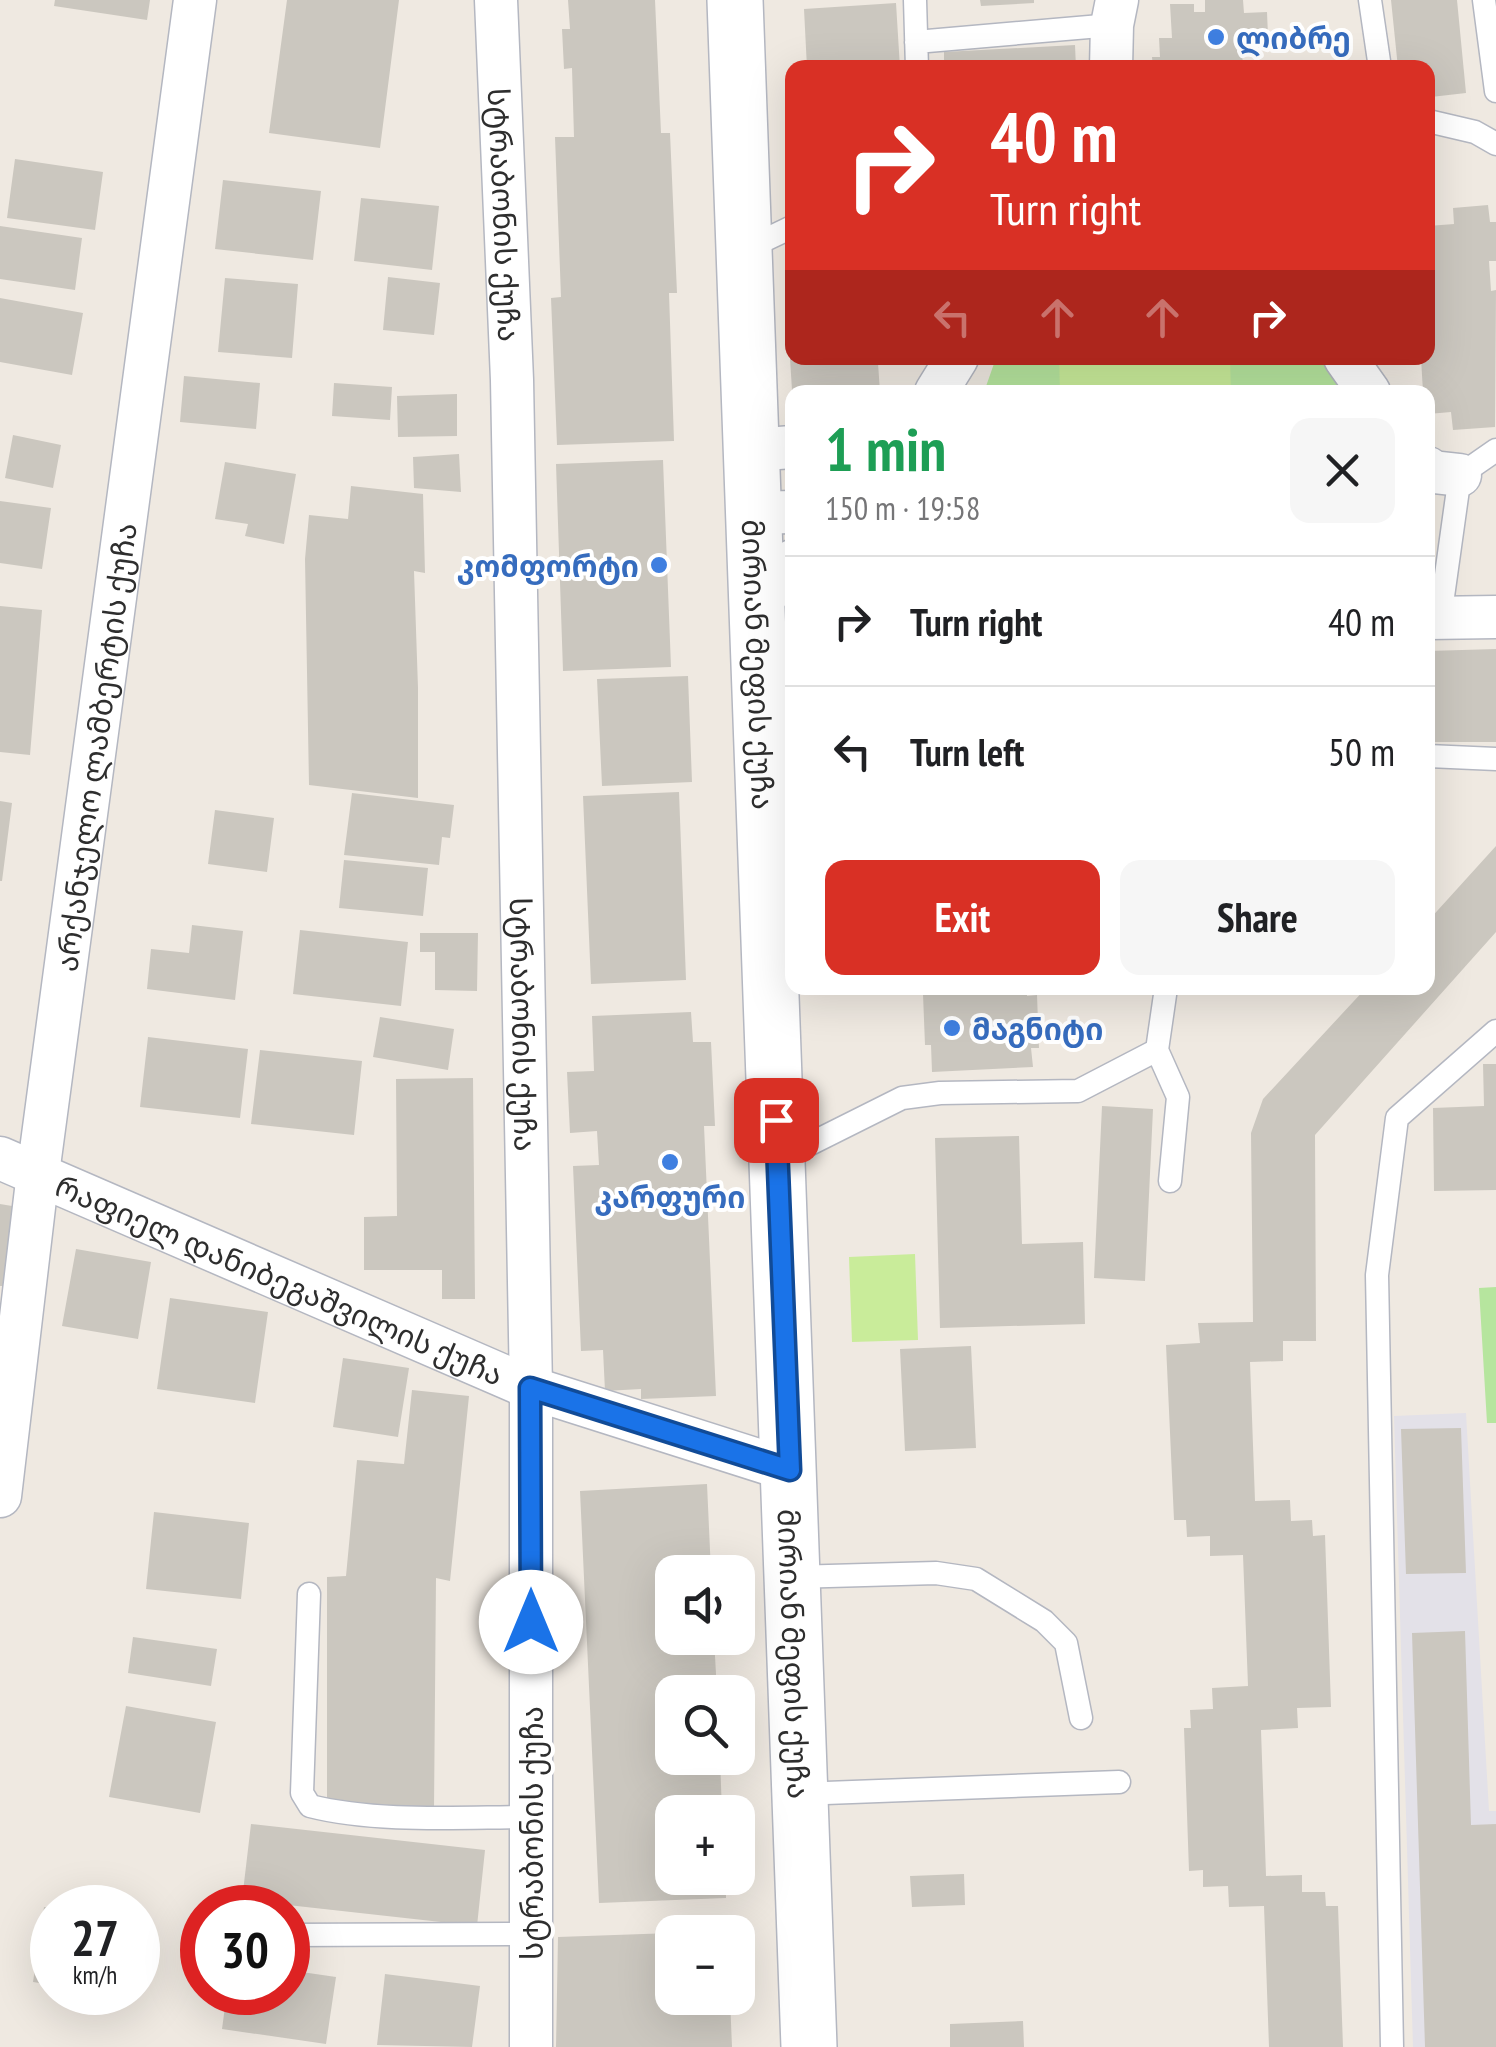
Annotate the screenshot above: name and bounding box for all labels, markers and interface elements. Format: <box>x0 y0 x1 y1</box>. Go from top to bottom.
place label: ლიბრე <box>1236 18 1351 57</box>
marker: ლიბრე <box>1205 26 1227 48</box>
street label: სტრაბონის ქუჩა <box>480 87 530 343</box>
text: 40 m <box>990 91 1118 181</box>
icon: right <box>825 100 955 230</box>
text: Turn right <box>990 179 1141 237</box>
icon: left <box>925 290 980 345</box>
icon: ahead <box>1030 290 1085 345</box>
icon: ahead <box>1135 290 1190 345</box>
icon: right <box>1240 290 1295 345</box>
text: 1 min <box>825 410 946 488</box>
button: close <box>1290 418 1395 523</box>
text: 150 m · 19:58 <box>825 487 980 529</box>
street label: მირიან მეფის ქუჩა <box>734 519 784 810</box>
street label: არქანჯელო ლამბერტის ქუჩა <box>46 520 144 974</box>
place label: კომფორტი <box>457 546 639 585</box>
marker: კომფორტი <box>648 554 670 576</box>
icon: right <box>825 594 880 649</box>
text: Turn right <box>910 597 1042 646</box>
text: 40 m <box>1328 597 1395 646</box>
icon: left <box>825 724 880 779</box>
text: Turn left <box>910 727 1024 776</box>
text: 50 m <box>1328 727 1395 776</box>
button: Exit <box>825 860 1100 975</box>
button: Share <box>1120 860 1395 975</box>
street label: სტრაბონის ქუჩა <box>502 897 546 1152</box>
place label: მაგნიტი <box>972 1009 1103 1048</box>
marker: მაგნიტი <box>941 1017 963 1039</box>
pin <box>734 1078 819 1163</box>
icon: arrive <box>749 1093 804 1148</box>
marker: კარფური <box>659 1151 681 1173</box>
street label: რაფიელ დანიბეგაშვილის ქუჩა <box>50 1165 510 1393</box>
place label: კარფური <box>594 1177 746 1216</box>
street label: მირიან მეფის ქუჩა <box>770 1508 820 1800</box>
map controls <box>655 1555 755 2015</box>
button: sound <box>655 1555 755 1655</box>
position arrow <box>479 1570 583 1674</box>
button: search <box>655 1675 755 1775</box>
street label: სტრაბონის ქუჩა <box>512 1706 551 1960</box>
button: + <box>655 1795 755 1895</box>
speed limit sign: 30 <box>180 1885 310 2015</box>
text: 27 <box>71 1905 119 1970</box>
button: − <box>655 1915 755 2015</box>
text: km/h <box>73 1959 117 1991</box>

